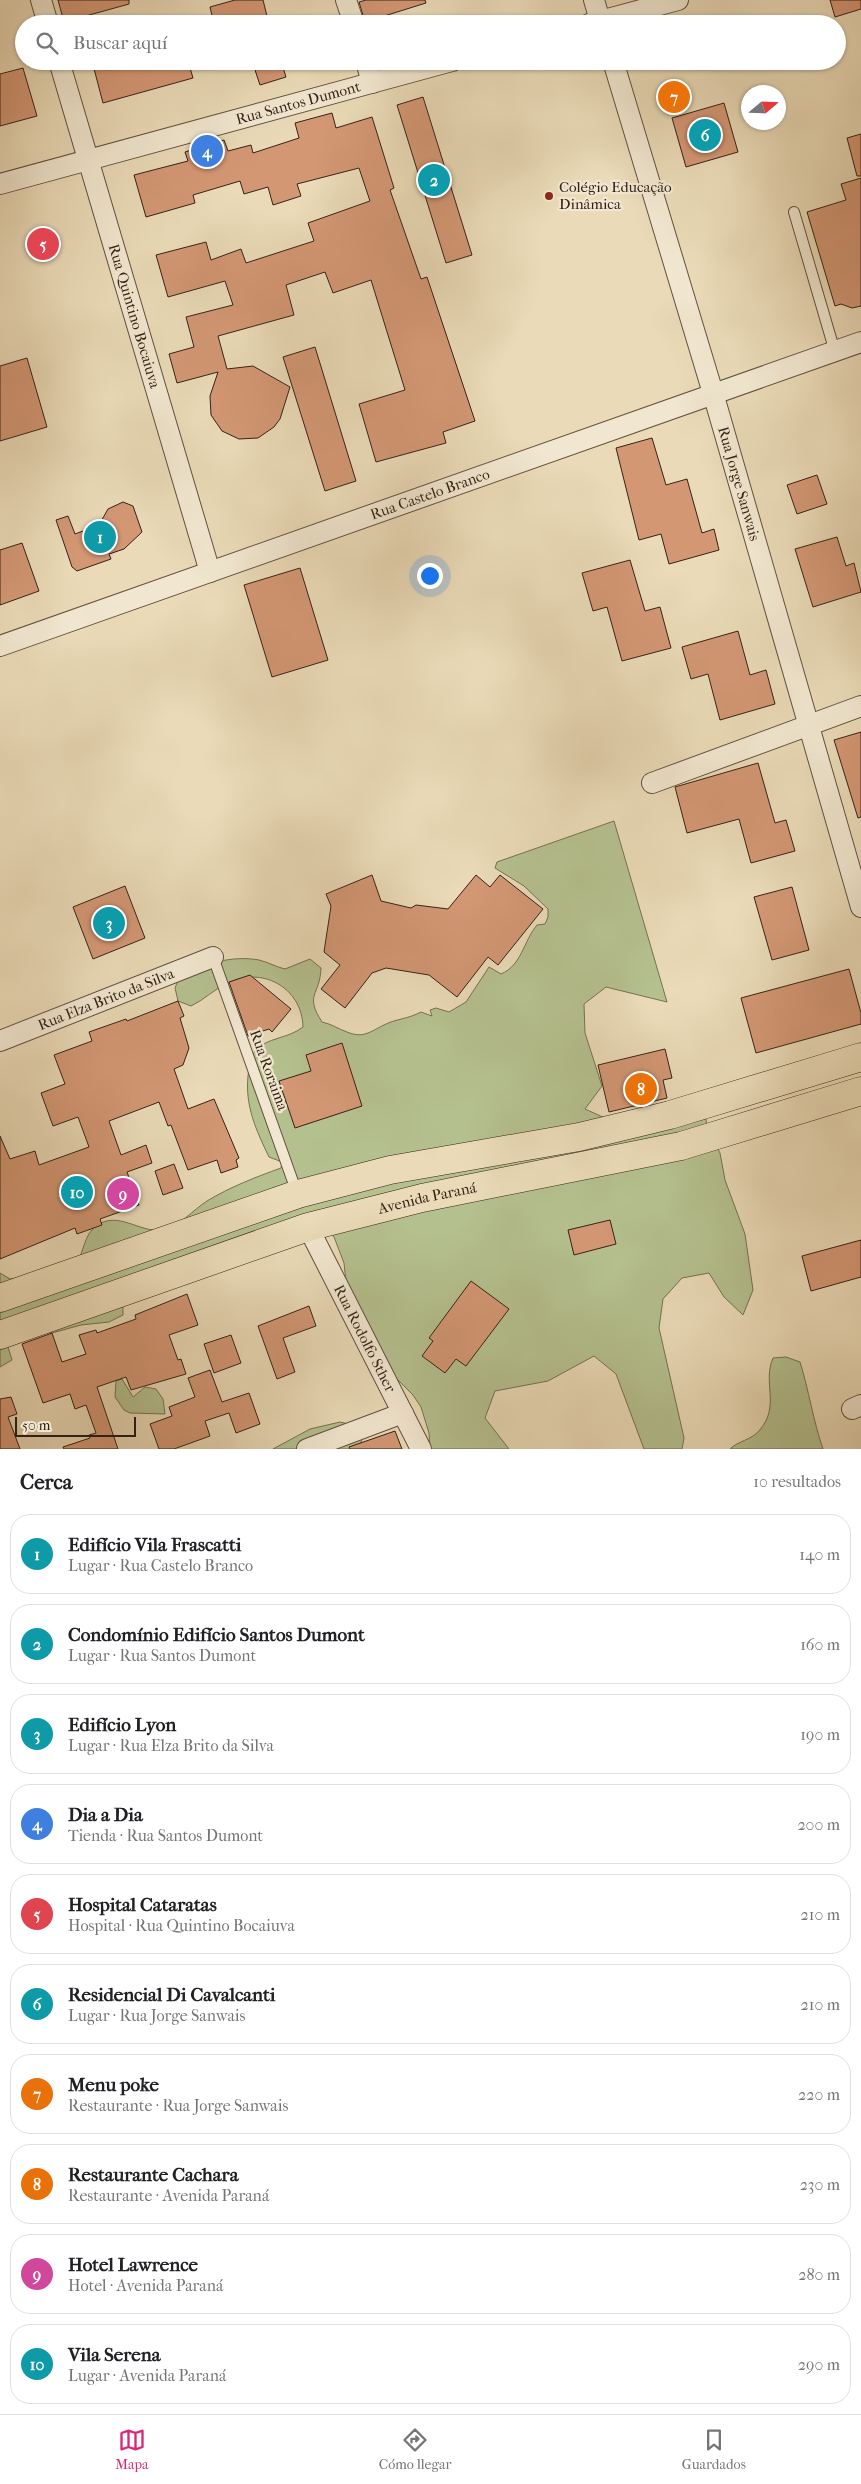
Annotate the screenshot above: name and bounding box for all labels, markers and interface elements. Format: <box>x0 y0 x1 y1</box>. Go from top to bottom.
search box <box>15 15 846 70</box>
icon: search <box>33 29 61 57</box>
text: Buscar aquí <box>73 32 167 54</box>
street label: Rua Santos Dumont <box>234 77 363 128</box>
pin: 7 <box>658 78 690 116</box>
north arrow <box>741 85 786 130</box>
pin: 6 <box>689 116 721 154</box>
pin: 4 <box>191 132 223 170</box>
pin: 2 <box>418 161 450 199</box>
place label: Colégio Educação Dinâmica <box>559 178 672 213</box>
marker: Colégio Educação Dinâmica <box>543 190 555 202</box>
pin: 5 <box>27 225 59 263</box>
street label: Rua Quintino Bocaiuva <box>105 242 165 391</box>
street label: Rua Jorge Sanwais <box>714 424 764 543</box>
street label: Rua Castelo Branco <box>368 465 492 524</box>
pin: 1 <box>84 518 116 556</box>
your location <box>417 563 443 589</box>
pin: 3 <box>93 904 125 942</box>
street label: Rua Elza Brito da Silva <box>35 964 178 1034</box>
street label: Rua Roraima <box>246 1027 292 1114</box>
pin: 8 <box>625 1070 657 1108</box>
pin: 10 <box>61 1173 93 1211</box>
pin: 9 <box>107 1175 139 1213</box>
street label: Avenida Paraná <box>375 1178 479 1218</box>
street label: Rua Rodolfo Sther <box>330 1282 400 1396</box>
scale bar <box>15 1414 136 1437</box>
text: 50 m <box>22 1417 50 1434</box>
text: Cerca <box>20 1470 72 1494</box>
text: 10 resultados <box>753 1472 841 1491</box>
text: Edifício Vila Frascatti <box>68 1534 241 1556</box>
text: 1 <box>34 1545 40 1564</box>
text: 140 m <box>799 1545 840 1564</box>
text: Lugar · Rua Castelo Branco <box>68 1556 253 1575</box>
text: Condomínio Edifício Santos Dumont <box>68 1624 365 1646</box>
text: 2 <box>33 1635 41 1654</box>
text: 160 m <box>800 1635 840 1654</box>
text: Lugar · Rua Santos Dumont <box>68 1646 256 1665</box>
text: Edifício Lyon <box>68 1714 176 1736</box>
text: 3 <box>34 1725 40 1744</box>
text: 190 m <box>800 1725 840 1744</box>
text: Lugar · Rua Elza Brito da Silva <box>68 1736 274 1755</box>
text: Dia a Dia <box>68 1804 143 1826</box>
text: 4 <box>32 1815 42 1834</box>
text: 200 m <box>797 1815 840 1834</box>
text: Tienda · Rua Santos Dumont <box>68 1826 263 1845</box>
text: Hospital Cataratas <box>68 1894 217 1916</box>
text: 5 <box>34 1905 40 1924</box>
text: 210 m <box>801 1905 840 1924</box>
text: Hospital · Rua Quintino Bocaiuva <box>68 1916 295 1935</box>
text: Residencial Di Cavalcanti <box>68 1984 275 2006</box>
text: 6 <box>33 1995 41 2014</box>
text: 210 m <box>801 1995 840 2014</box>
text: Lugar · Rua Jorge Sanwais <box>68 2006 245 2025</box>
text: Menu poke <box>68 2074 159 2096</box>
text: 7 <box>33 2085 41 2104</box>
text: 220 m <box>798 2085 840 2104</box>
text: Restaurante · Rua Jorge Sanwais <box>68 2096 288 2115</box>
text: Restaurante Cachara <box>68 2164 238 2186</box>
text: 8 <box>33 2175 41 2194</box>
text: 230 m <box>800 2175 840 2194</box>
text: Restaurante · Avenida Paraná <box>68 2186 269 2205</box>
text: Hotel Lawrence <box>68 2254 198 2276</box>
text: 9 <box>33 2265 41 2284</box>
text: 280 m <box>798 2265 840 2284</box>
text: Hotel · Avenida Paraná <box>68 2276 223 2295</box>
text: Vila Serena <box>68 2344 160 2366</box>
text: 10 <box>30 2355 44 2374</box>
text: 290 m <box>798 2355 840 2374</box>
text: Lugar · Avenida Paraná <box>68 2366 226 2385</box>
tab: Mapa <box>115 2426 149 2473</box>
tab: Cómo llegar <box>379 2426 451 2473</box>
tab: Guardados <box>682 2426 746 2473</box>

